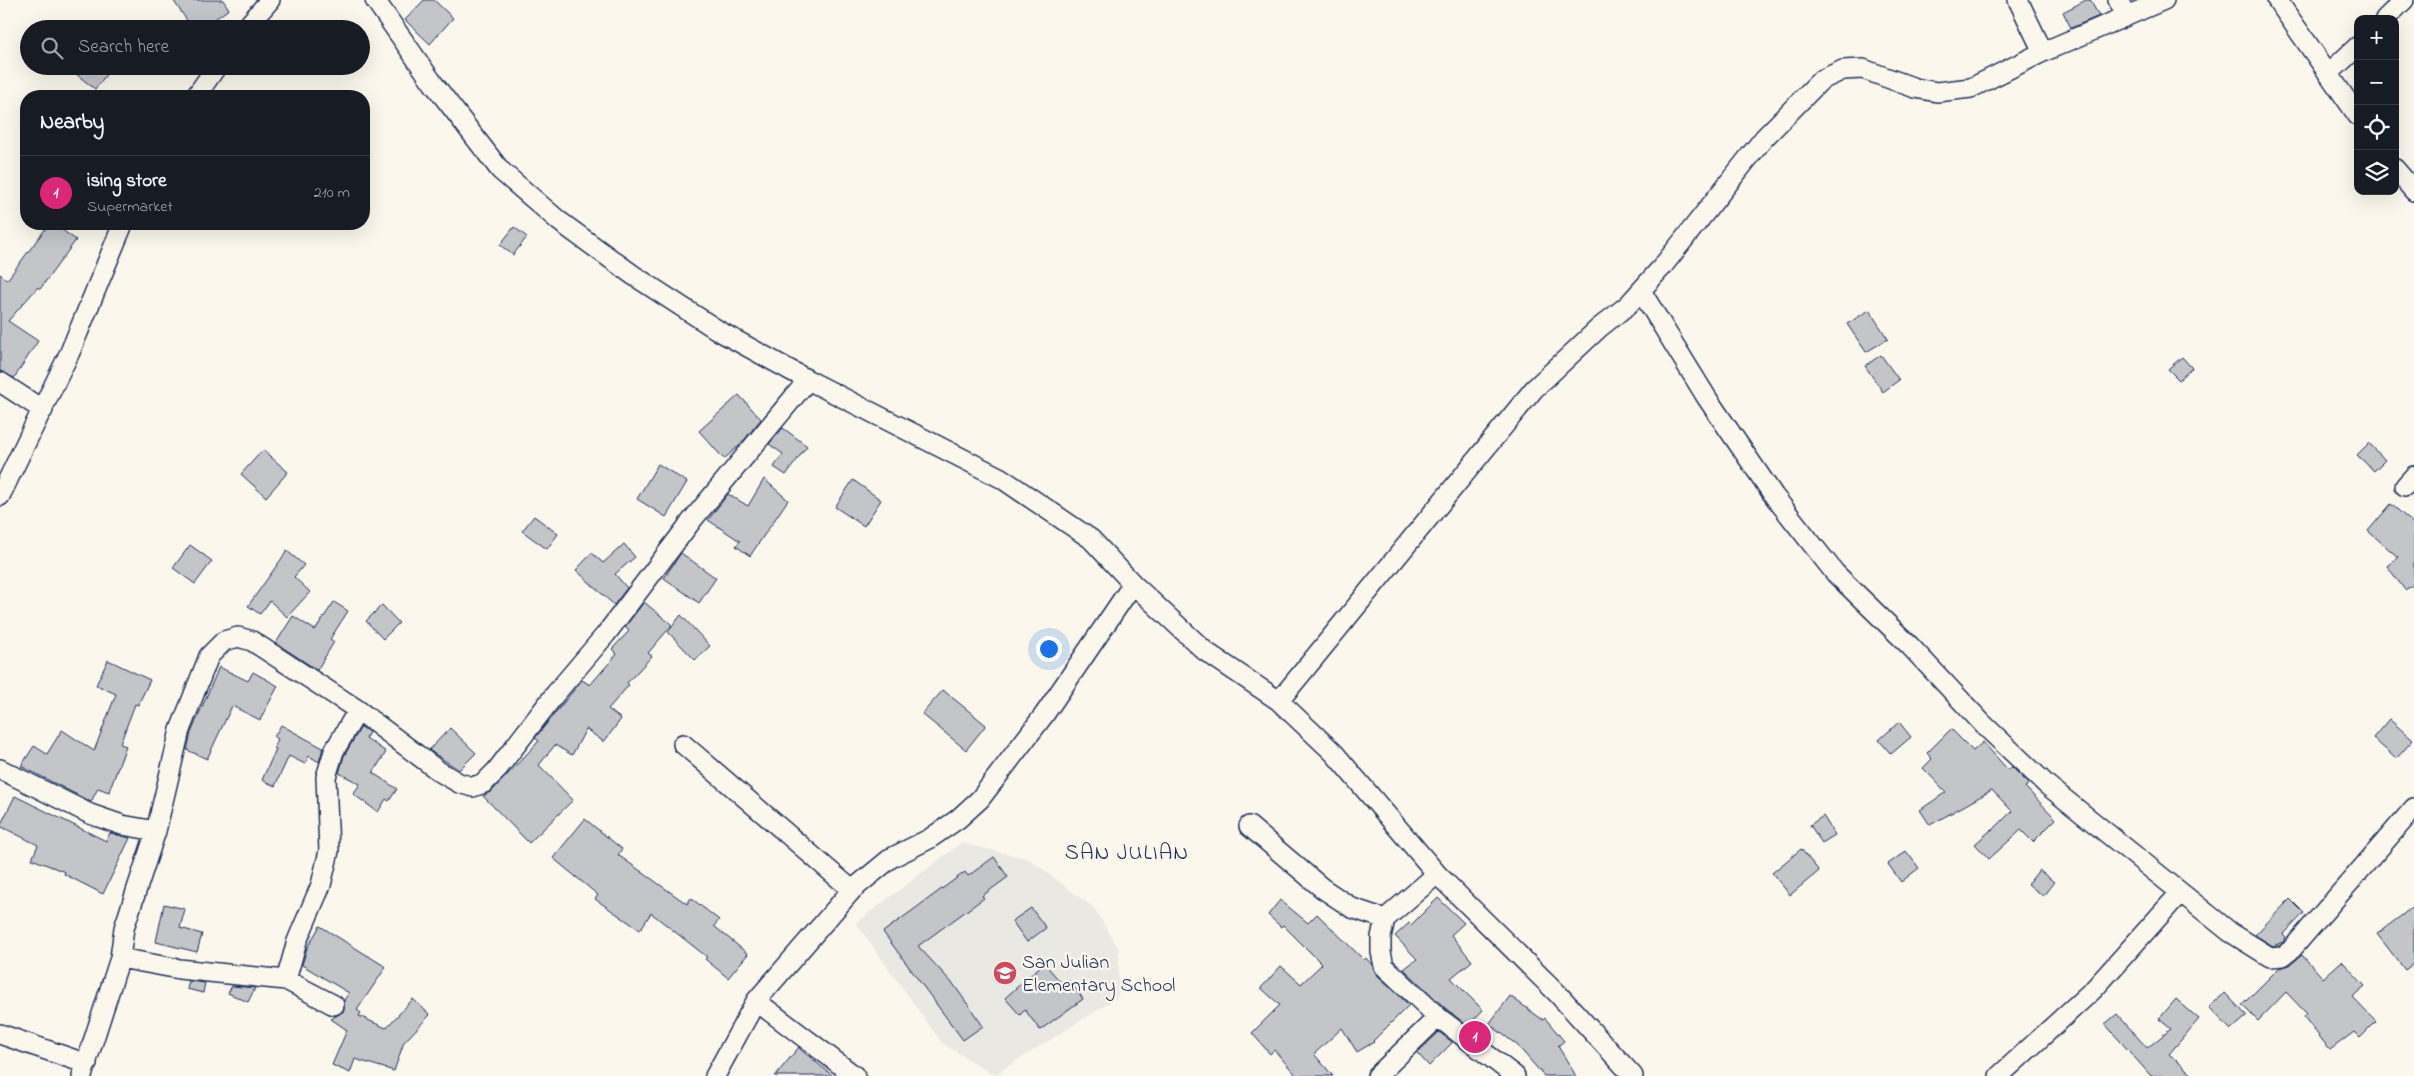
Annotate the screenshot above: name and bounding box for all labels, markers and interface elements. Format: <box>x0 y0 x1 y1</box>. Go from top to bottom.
map controls <box>2354 15 2399 195</box>
button: + <box>2354 15 2399 60</box>
search box <box>20 20 370 75</box>
icon: search <box>38 34 66 62</box>
text: Search here <box>78 34 169 61</box>
button: − <box>2354 60 2399 105</box>
button: locate <box>2354 105 2399 150</box>
text: Nearby <box>40 108 104 138</box>
button: layers <box>2354 150 2399 195</box>
text: ising store <box>87 168 167 195</box>
text: 1 <box>53 181 59 205</box>
text: 210 m <box>314 181 350 205</box>
text: Supermarket <box>87 195 173 219</box>
your location <box>1036 636 1062 662</box>
district label: SAN JULIAN <box>1065 838 1189 870</box>
place label: San Julian Elementary School <box>1022 949 1175 1001</box>
school or university icon: San Julian Elementary School <box>992 960 1018 986</box>
pin: 1 <box>1459 1018 1491 1056</box>

